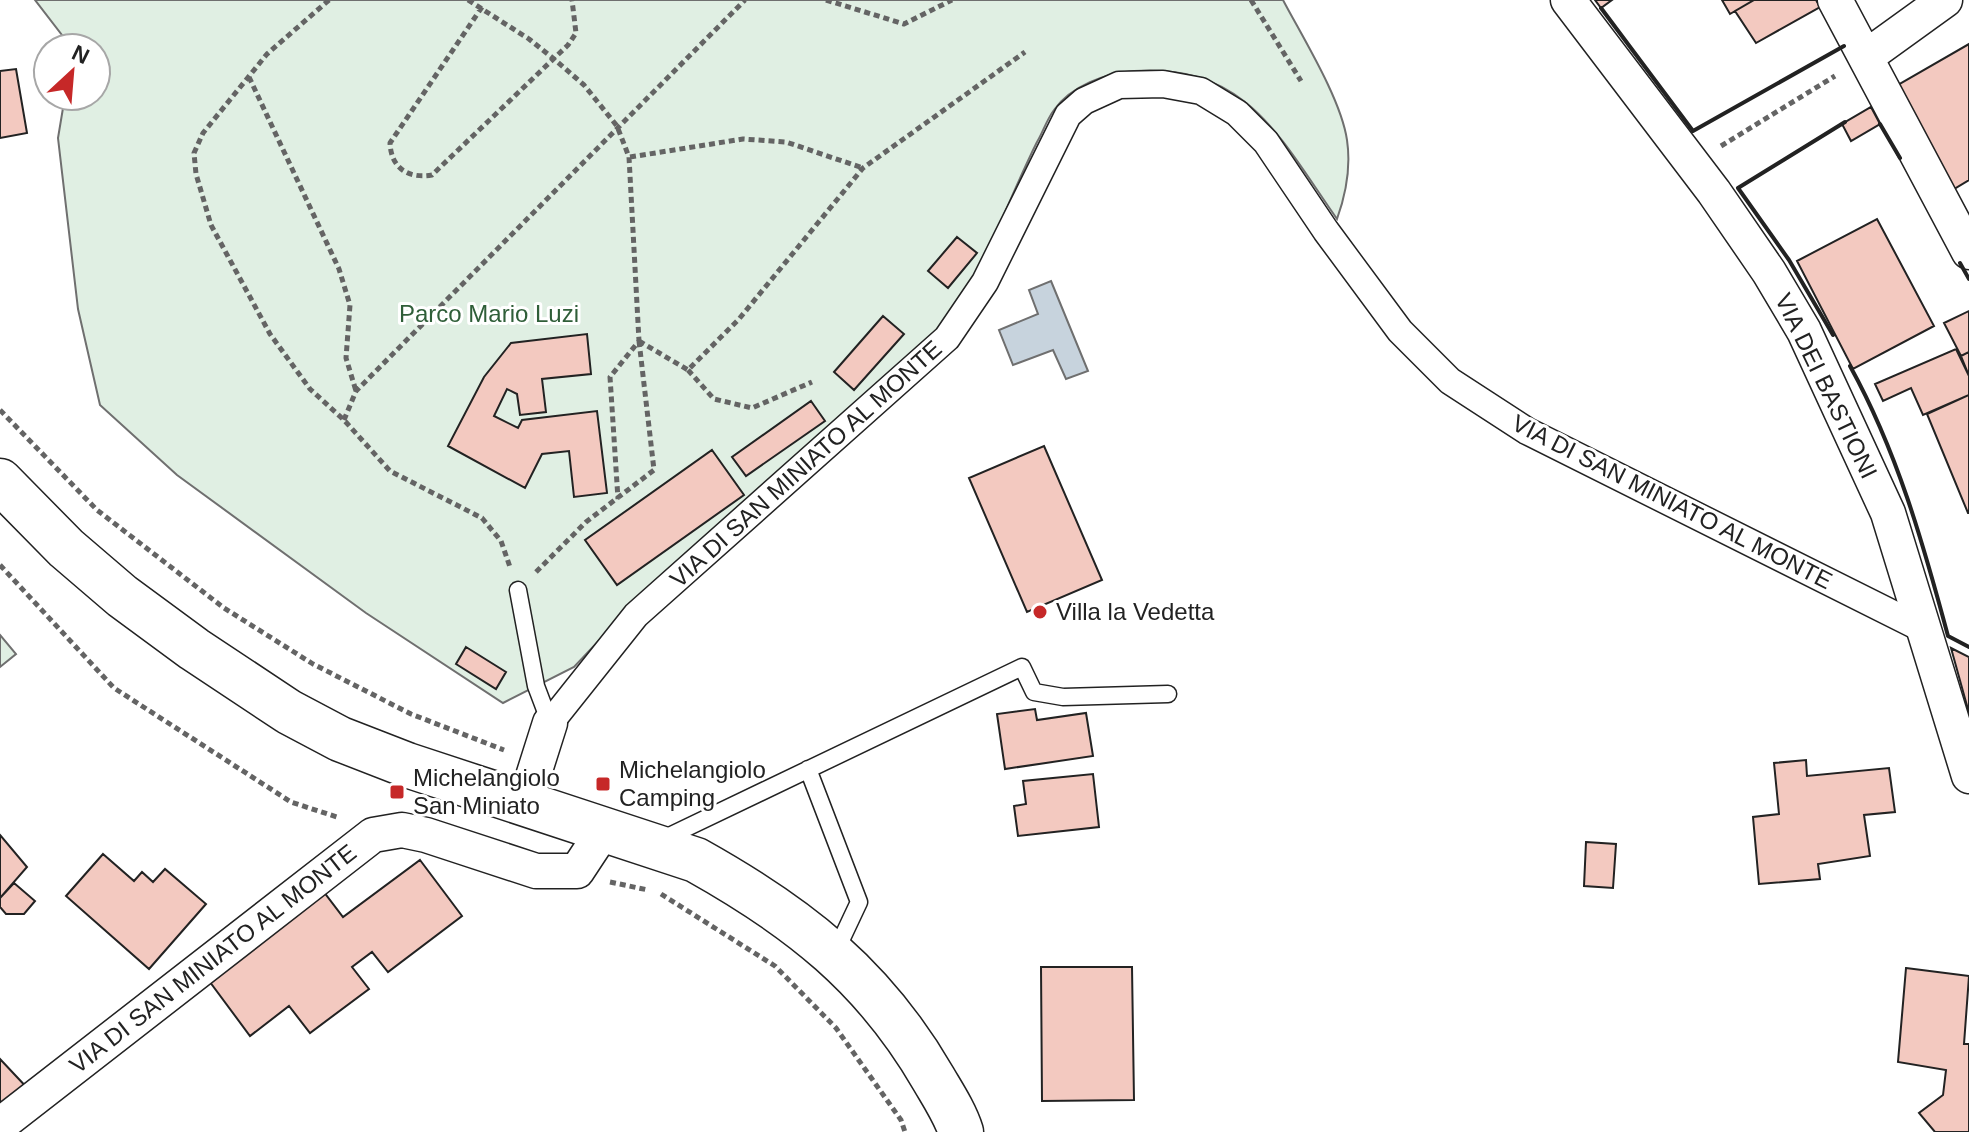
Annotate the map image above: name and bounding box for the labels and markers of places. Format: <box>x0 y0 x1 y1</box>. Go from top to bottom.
place label: Villa la Vedetta <box>1056 598 1215 625</box>
marker: Villa la Vedetta <box>1031 603 1049 621</box>
place label: Michelangiolo Camping <box>619 756 766 811</box>
place label: Michelangiolo San Miniato <box>413 764 560 819</box>
marker: Michelangiolo Camping <box>594 775 612 793</box>
marker: Michelangiolo San Miniato <box>388 783 406 801</box>

